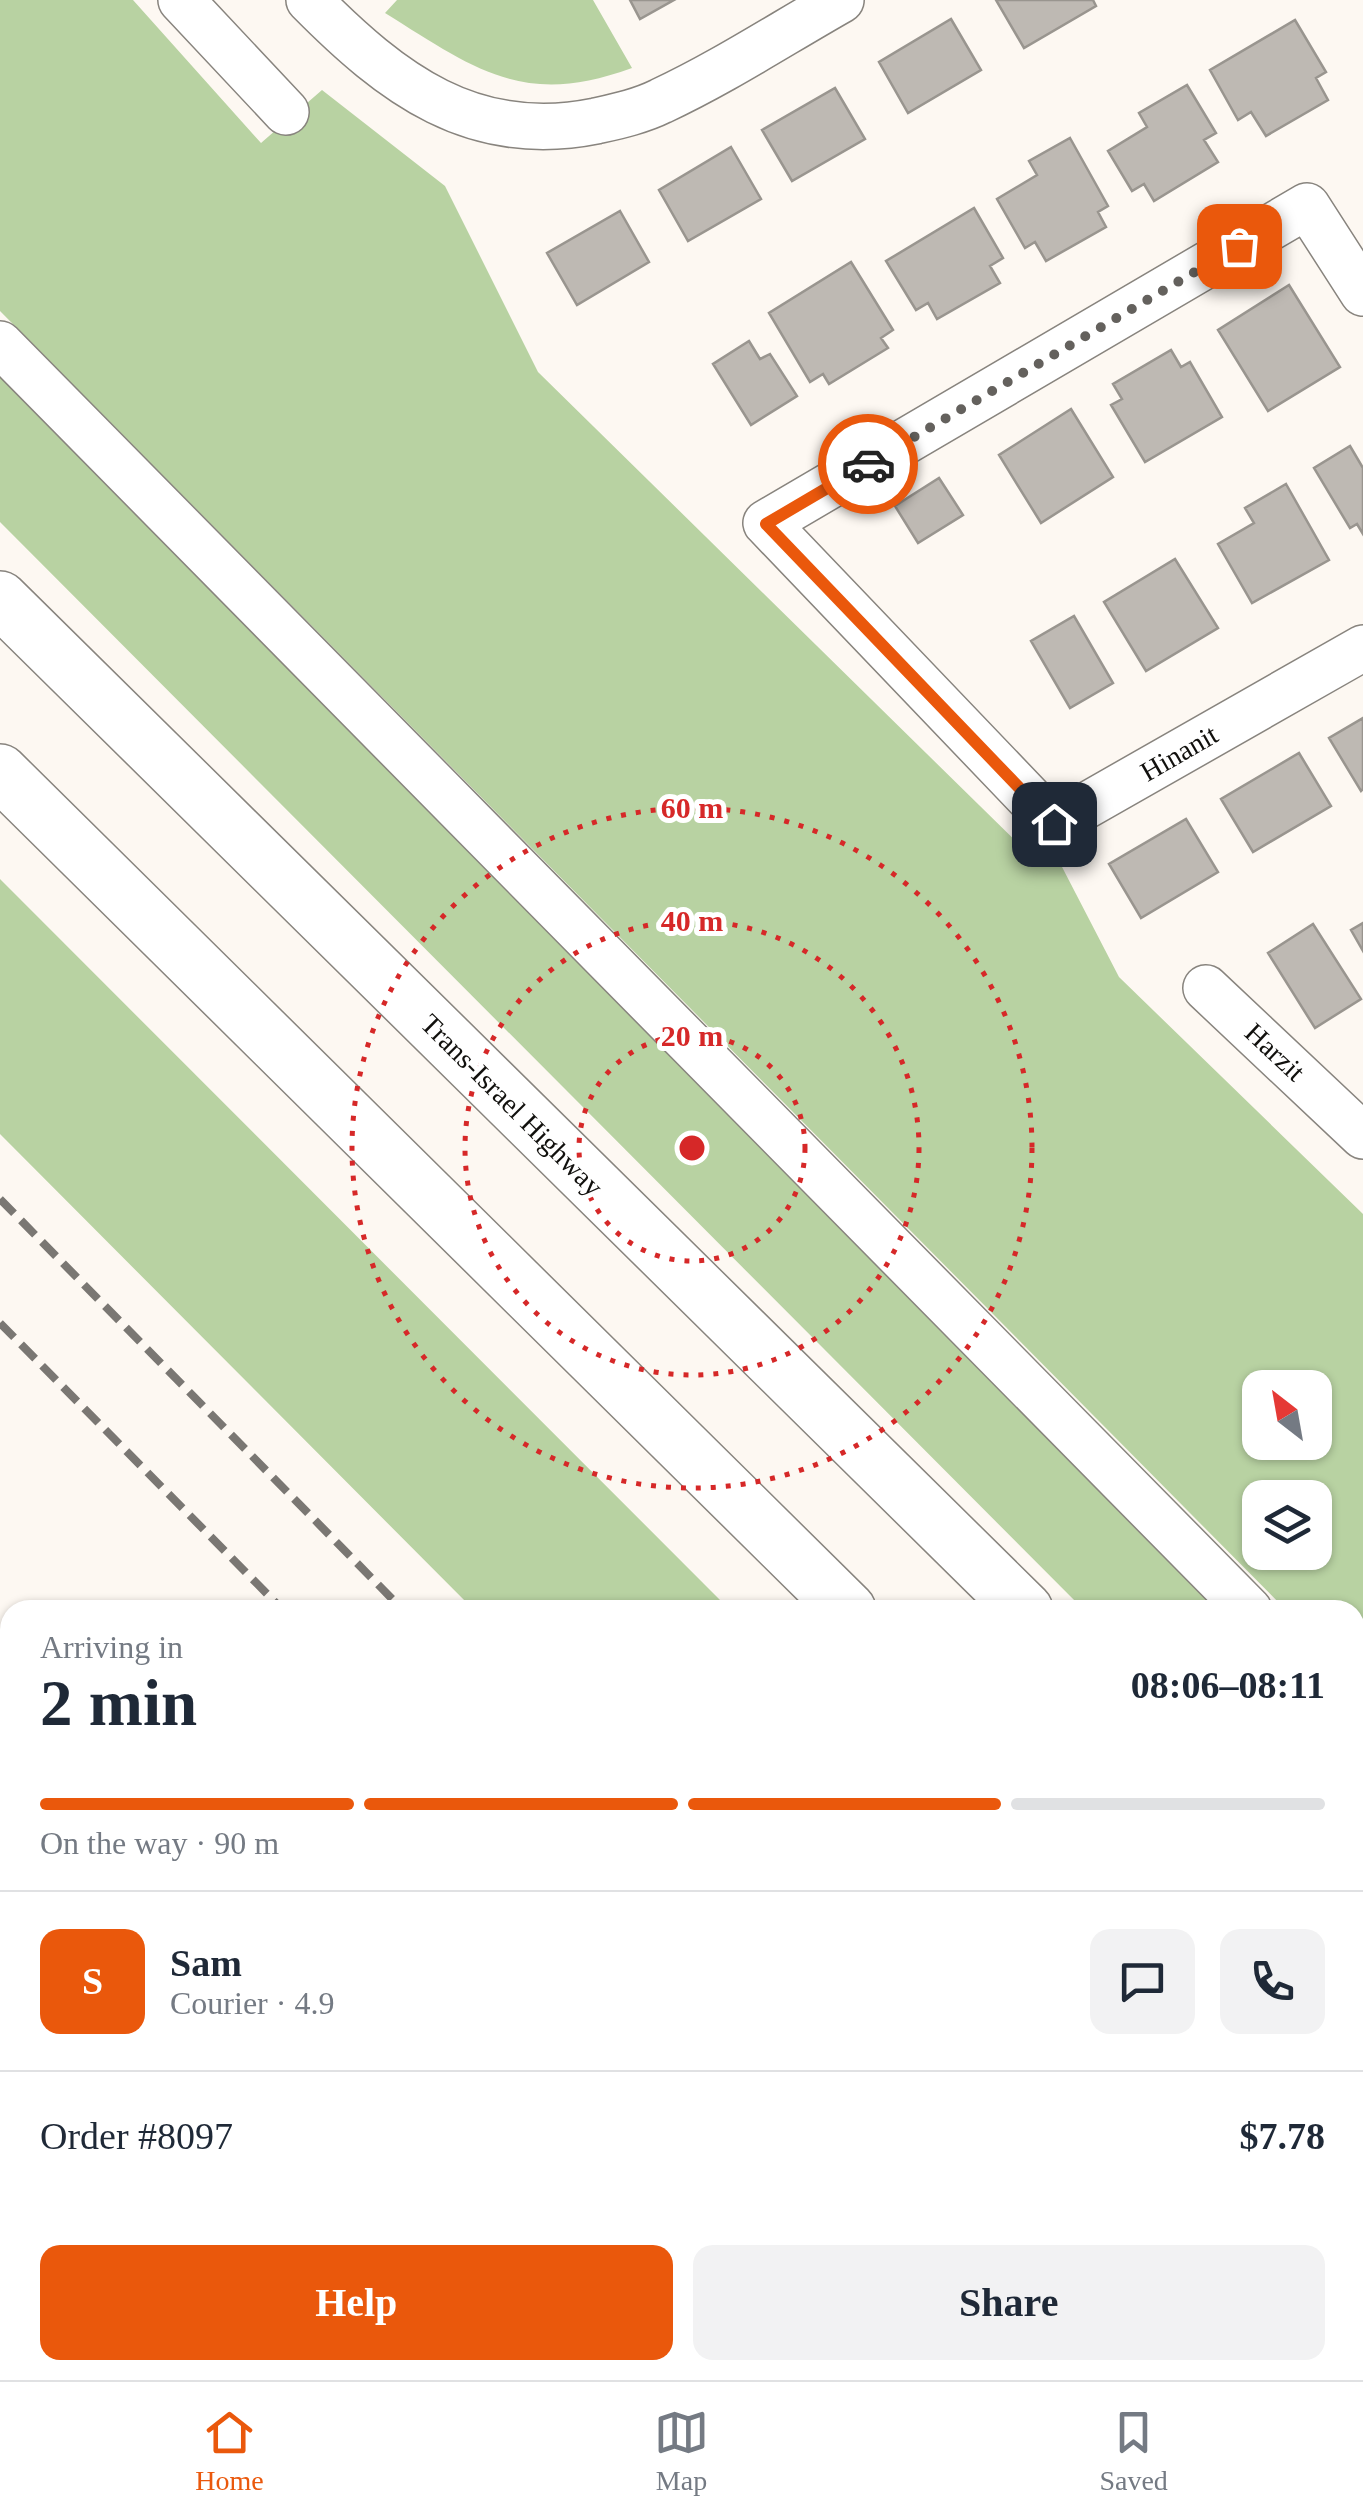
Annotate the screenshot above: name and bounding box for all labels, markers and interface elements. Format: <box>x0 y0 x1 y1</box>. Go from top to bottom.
pin <box>1197 204 1282 289</box>
icon: bag <box>1212 219 1267 274</box>
courier <box>818 414 918 514</box>
icon: car <box>841 437 896 492</box>
street label: Hinanit <box>1135 718 1223 787</box>
pin <box>1012 782 1097 867</box>
text: 60 m <box>661 791 723 824</box>
icon: home <box>1027 797 1082 852</box>
text: 40 m <box>661 904 723 937</box>
street label: Trans-Israel Highway <box>415 1008 609 1202</box>
street label: Harzit <box>1239 1017 1311 1087</box>
text: 20 m <box>661 1019 723 1052</box>
centre of rings <box>674 1130 710 1166</box>
north arrow <box>1242 1370 1332 1460</box>
map controls <box>1242 1370 1332 1570</box>
button: layers <box>1242 1480 1332 1570</box>
text: Arriving in <box>40 1629 183 1665</box>
text: 08:06–08:11 <box>1131 1664 1325 1706</box>
text: 2 min <box>40 1667 197 1739</box>
text: On the way · 90 m <box>40 1825 279 1861</box>
button: chat <box>1090 1929 1195 2034</box>
button: phone <box>1220 1929 1325 2034</box>
text: Sam <box>170 1942 242 1984</box>
text: S <box>82 1960 103 2002</box>
text: Courier · 4.9 <box>170 1985 334 2021</box>
text: Order #8097 <box>40 2115 233 2157</box>
text: $7.78 <box>1240 2115 1325 2157</box>
button: Help <box>40 2245 673 2360</box>
button: Share <box>693 2245 1325 2360</box>
tab: Home <box>195 2405 264 2497</box>
tab: Map <box>654 2405 709 2497</box>
tab: Saved <box>1099 2405 1168 2497</box>

